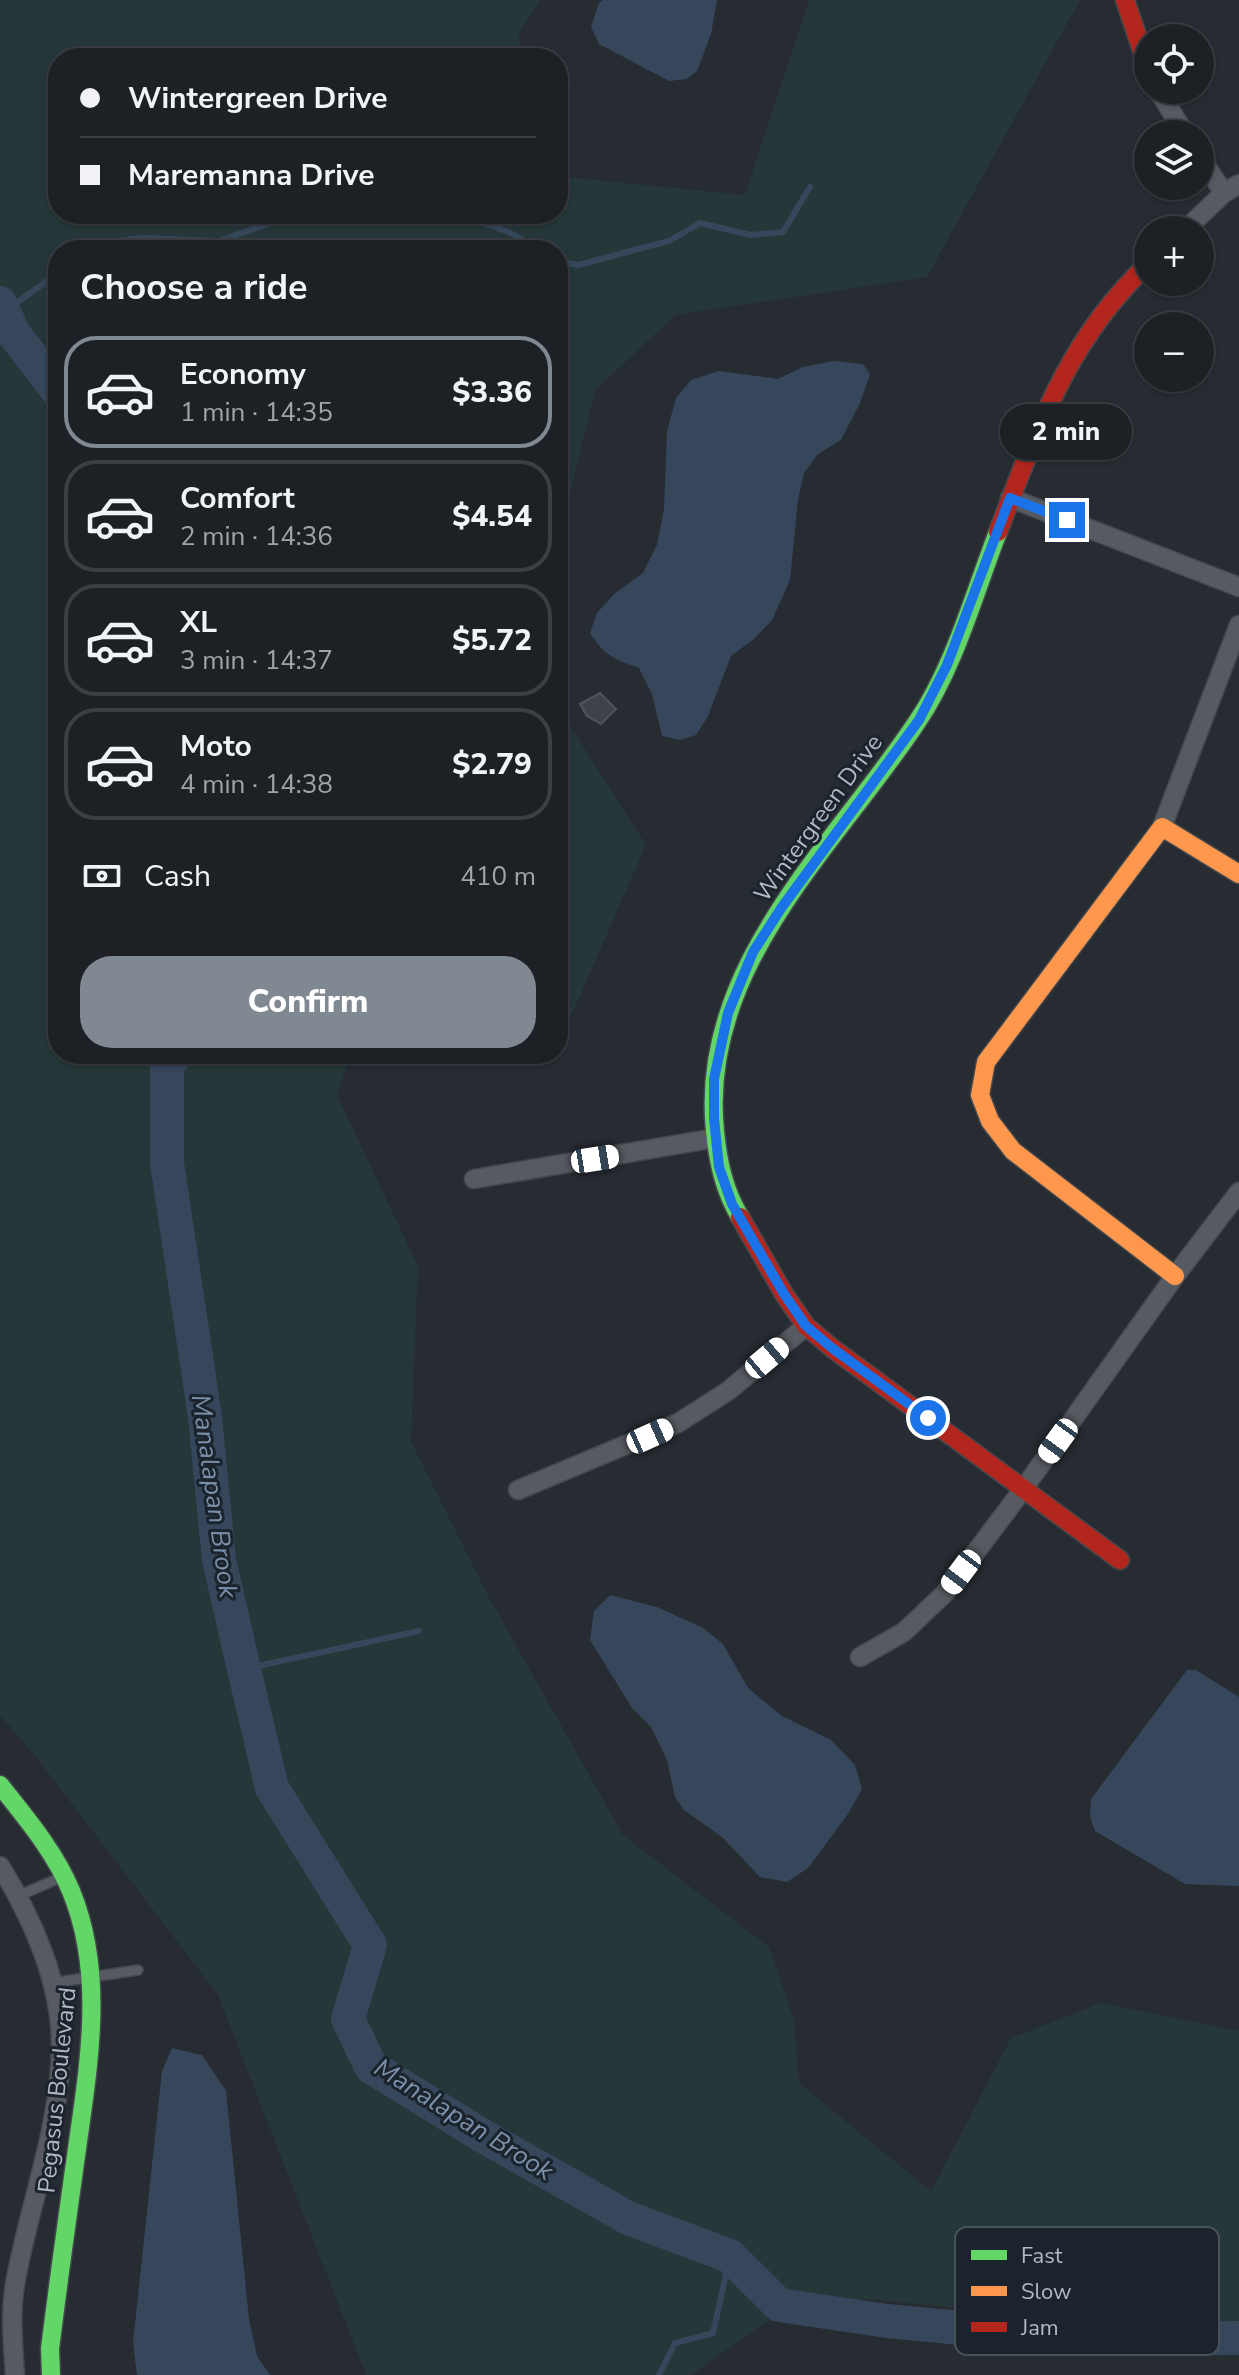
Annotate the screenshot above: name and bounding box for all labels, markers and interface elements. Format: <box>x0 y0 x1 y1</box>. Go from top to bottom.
map controls <box>1134 24 1214 392</box>
button: locate <box>1134 24 1214 104</box>
text: Wintergreen Drive <box>128 78 388 119</box>
button: layers <box>1134 120 1214 200</box>
text: Maremanna Drive <box>128 155 375 196</box>
button: + <box>1134 216 1214 296</box>
text: Choose a ride <box>80 263 308 312</box>
button: − <box>1134 312 1214 392</box>
text: Economy <box>180 354 306 395</box>
icon: car <box>84 356 156 428</box>
text: $3.36 <box>452 372 532 413</box>
text: 1 min · 14:35 <box>180 395 333 430</box>
callout: 2 min <box>1001 404 1133 460</box>
text: 2 min <box>1032 414 1100 449</box>
text: Comfort <box>180 478 295 519</box>
icon: car <box>84 480 156 552</box>
text: $4.54 <box>452 496 532 537</box>
route end <box>1049 502 1085 538</box>
text: 2 min · 14:36 <box>180 519 333 554</box>
text: XL <box>180 602 217 643</box>
icon: car <box>84 604 156 676</box>
text: $5.72 <box>452 620 532 661</box>
text: 3 min · 14:37 <box>180 643 333 678</box>
text: Moto <box>180 726 252 767</box>
icon: car <box>84 728 156 800</box>
street label: Wintergreen Drive <box>746 728 890 908</box>
text: $2.79 <box>452 744 532 785</box>
text: 4 min · 14:38 <box>180 767 333 802</box>
icon: cash <box>80 854 124 898</box>
text: Cash <box>144 856 211 897</box>
text: 410 m <box>460 859 536 894</box>
button: Confirm <box>80 956 536 1048</box>
car <box>569 1143 621 1175</box>
car <box>741 1333 793 1383</box>
water label: Manalapan Brook <box>183 1392 246 1601</box>
route start <box>910 1400 946 1436</box>
car <box>623 1415 677 1457</box>
car <box>1034 1415 1082 1467</box>
car <box>937 1546 985 1598</box>
street label: Pegasus Boulevard <box>30 1985 84 2195</box>
water label: Manalapan Brook <box>368 2050 561 2189</box>
legend <box>955 2227 1219 2355</box>
text: Fast <box>1021 2241 1063 2271</box>
text: Slow <box>1021 2277 1072 2307</box>
text: Jam <box>1020 2313 1059 2343</box>

